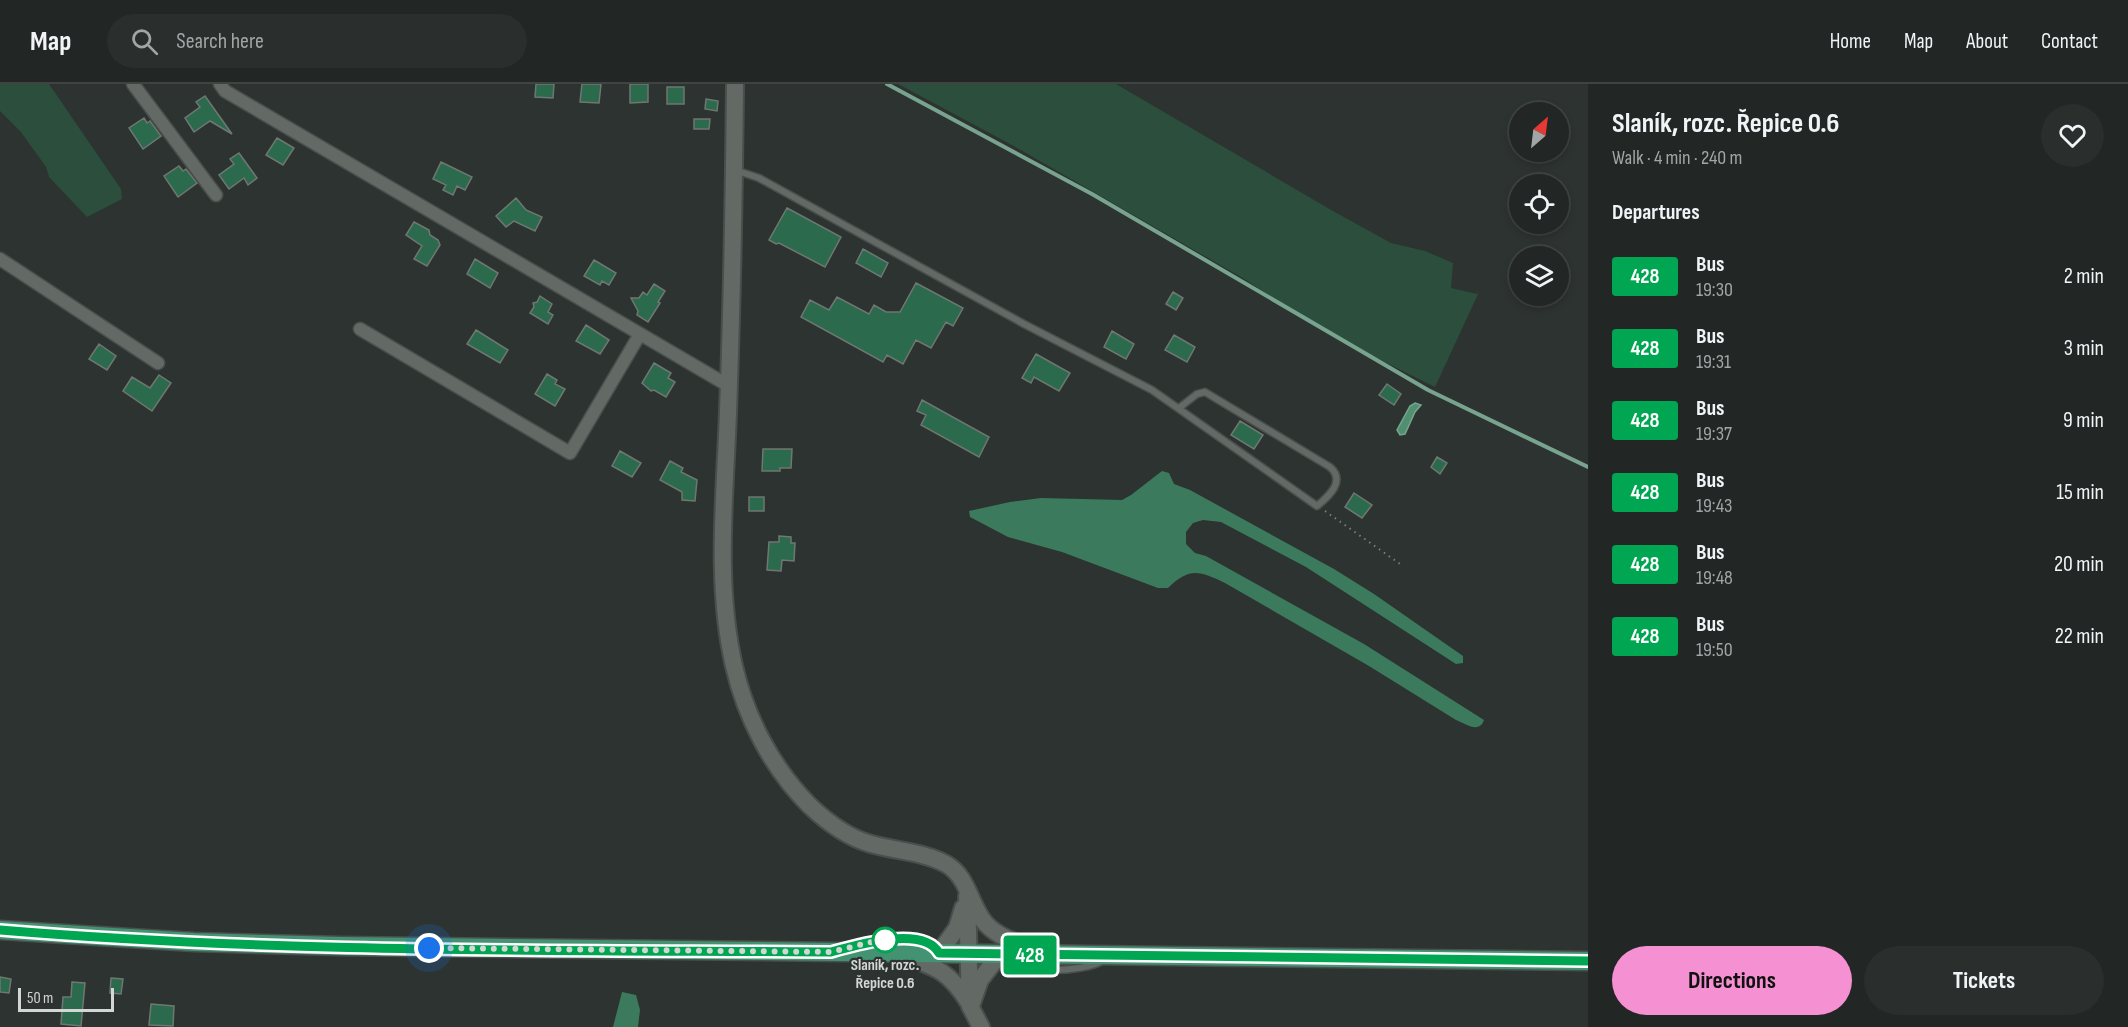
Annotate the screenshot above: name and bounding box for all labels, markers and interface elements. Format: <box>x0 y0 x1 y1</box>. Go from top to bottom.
search box <box>107 14 527 68</box>
text: Map <box>30 25 71 58</box>
icon: search <box>128 25 161 58</box>
text: Search here <box>176 28 264 55</box>
text: Home <box>1830 29 1871 54</box>
text: Map <box>1904 29 1933 54</box>
text: About <box>1966 29 2008 54</box>
text: Contact <box>2041 29 2098 54</box>
north arrow <box>1509 102 1569 162</box>
map controls <box>1509 102 1569 306</box>
button: heart <box>2041 104 2104 167</box>
text: Slaník, rozc. Řepice 0.6 <box>1612 107 1839 140</box>
text: Walk · 4 min · 240 m <box>1612 146 1742 170</box>
button: locate <box>1509 174 1569 234</box>
text: Departures <box>1612 199 1700 226</box>
button: layers <box>1509 246 1569 306</box>
text: Bus <box>1696 251 1725 278</box>
text: 2 min <box>2064 263 2104 290</box>
text: 428 <box>1631 264 1659 289</box>
text: 19:30 <box>1696 278 1733 302</box>
text: Bus <box>1696 323 1725 350</box>
text: 3 min <box>2064 335 2104 362</box>
text: 428 <box>1631 336 1659 361</box>
text: 19:31 <box>1696 350 1731 374</box>
text: Bus <box>1696 395 1725 422</box>
text: 9 min <box>2063 407 2104 434</box>
text: 428 <box>1631 408 1659 433</box>
text: 19:37 <box>1696 422 1732 446</box>
text: Bus <box>1696 467 1725 494</box>
text: 15 min <box>2056 479 2104 506</box>
text: 428 <box>1631 480 1659 505</box>
text: 19:43 <box>1696 494 1732 518</box>
text: Bus <box>1696 539 1725 566</box>
text: 20 min <box>2054 551 2104 578</box>
text: 428 <box>1631 552 1659 577</box>
text: 19:48 <box>1696 566 1733 590</box>
text: Bus <box>1696 611 1725 638</box>
text: 22 min <box>2055 623 2104 650</box>
text: 428 <box>1631 624 1659 649</box>
text: 19:50 <box>1696 638 1733 662</box>
marker: Slaník, rozc. Řepice 0.6 <box>872 927 898 953</box>
your location <box>414 933 444 963</box>
line badge: 428 <box>996 936 1064 974</box>
text: 428 <box>1016 943 1044 968</box>
button: Directions <box>1612 946 1852 1015</box>
button: Tickets <box>1864 946 2104 1015</box>
place label: Slaník, rozc. Řepice 0.6 <box>851 956 919 993</box>
scale bar <box>18 985 114 1012</box>
text: 50 m <box>27 989 53 1008</box>

